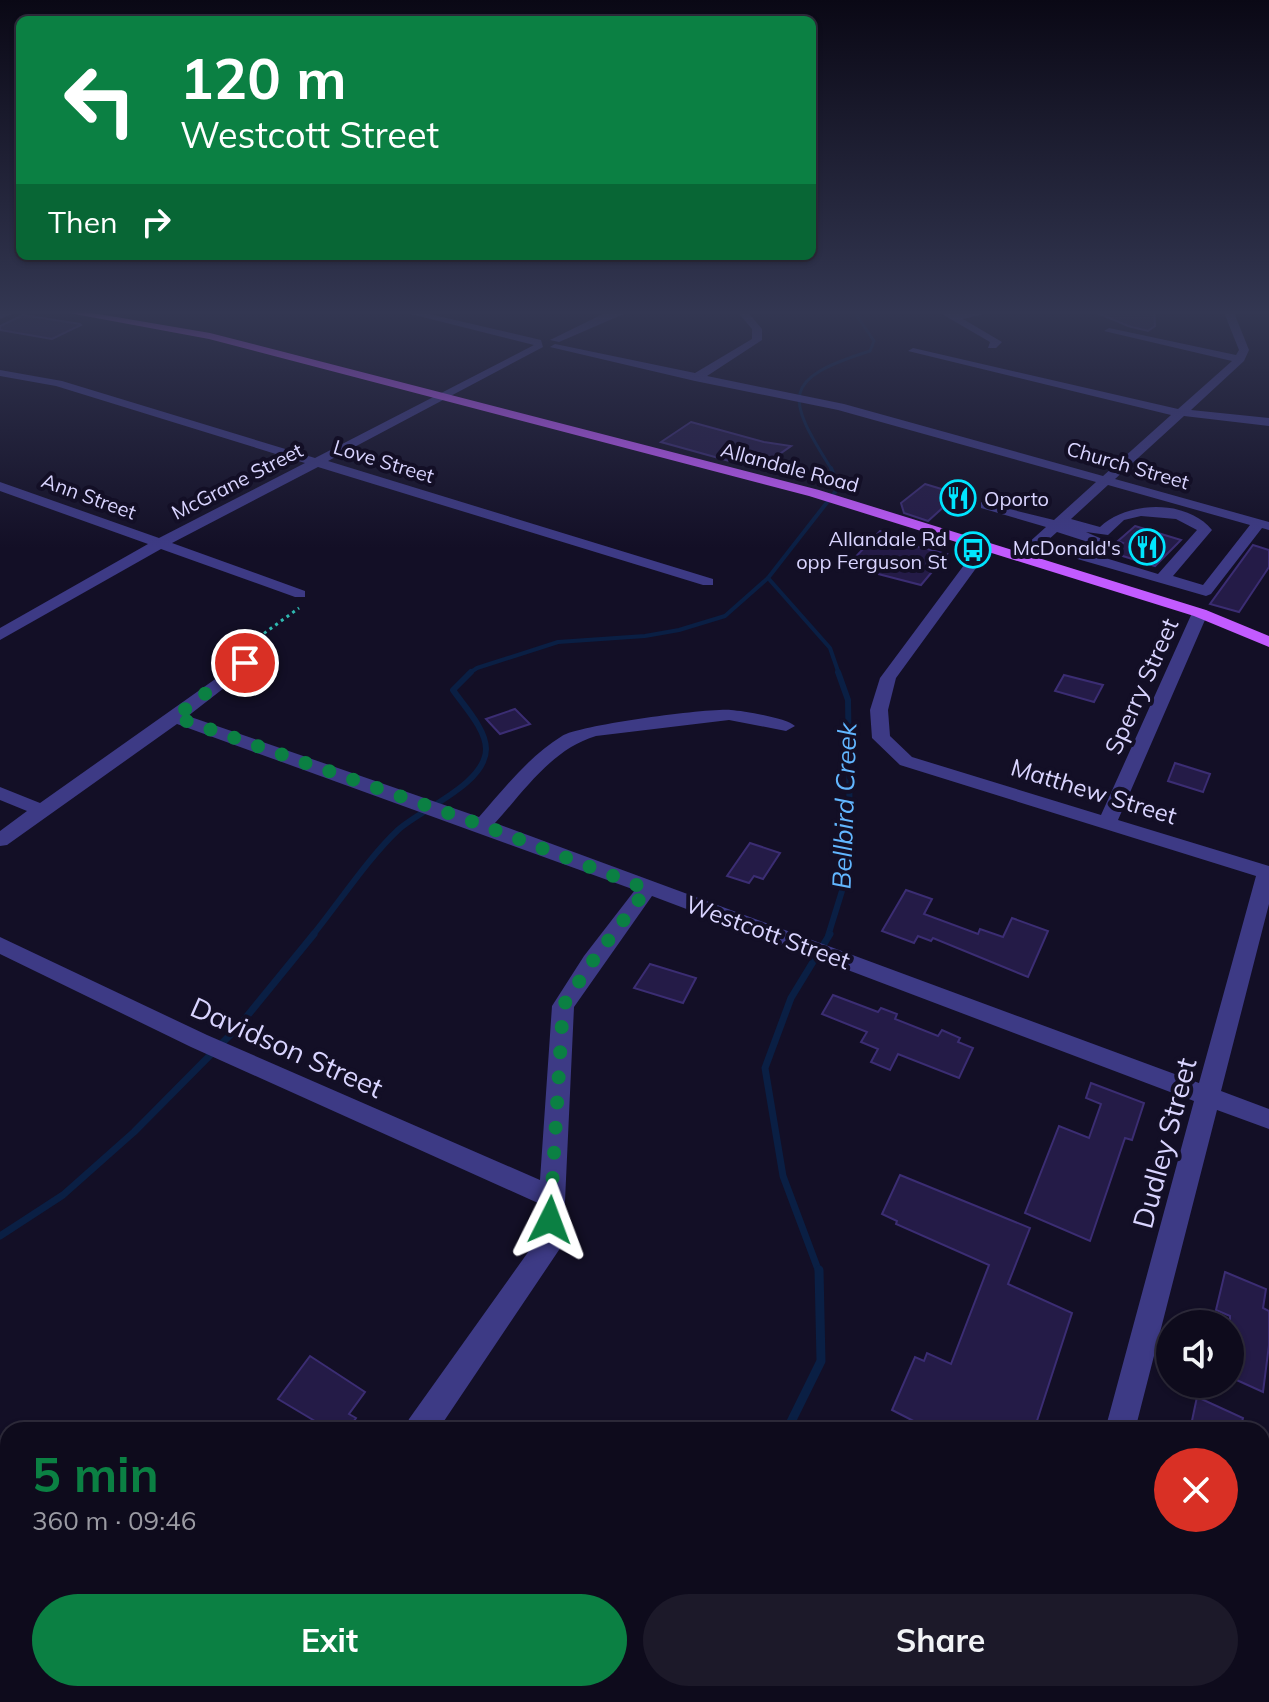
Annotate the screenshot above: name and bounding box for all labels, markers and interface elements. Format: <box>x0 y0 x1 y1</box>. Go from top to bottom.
text: 120 m <box>180 43 347 113</box>
icon: left <box>48 48 152 152</box>
text: Westcott Street <box>180 112 439 157</box>
icon: right <box>134 200 178 244</box>
text: Then <box>48 203 118 241</box>
street label: Love Street <box>331 434 437 488</box>
street label: Church Street <box>1064 436 1192 494</box>
street label: McGrane Street <box>167 437 307 525</box>
street label: Allandale Road <box>718 437 862 497</box>
street label: Ann Street <box>38 467 140 525</box>
restaurant icon: Oporto <box>939 479 977 517</box>
place label: Oporto <box>984 486 1049 511</box>
place label: Allandale Rd opp Ferguson St <box>796 526 947 574</box>
restaurant icon: McDonald's <box>1128 528 1166 566</box>
bus stop icon: Allandale Rd opp Ferguson St <box>954 531 992 569</box>
place label: McDonald's <box>1013 535 1121 560</box>
street label: Sperry Street <box>1098 613 1184 759</box>
pin <box>211 629 279 697</box>
icon: arrive <box>223 641 267 685</box>
water label: Bellbird Creek <box>825 722 863 890</box>
street label: Matthew Street <box>1007 752 1181 830</box>
street label: Westcott Street <box>682 888 854 976</box>
street label: Davidson Street <box>185 989 389 1105</box>
street label: Dudley Street <box>1124 1054 1204 1232</box>
position arrow <box>508 1178 592 1262</box>
map controls <box>1156 1310 1244 1398</box>
button: sound <box>1156 1310 1244 1398</box>
text: 5 min <box>32 1444 159 1504</box>
button: close <box>1154 1448 1238 1532</box>
text: 360 m · 09:46 <box>32 1504 196 1537</box>
button: Exit <box>32 1594 627 1686</box>
button: Share <box>643 1594 1238 1686</box>

